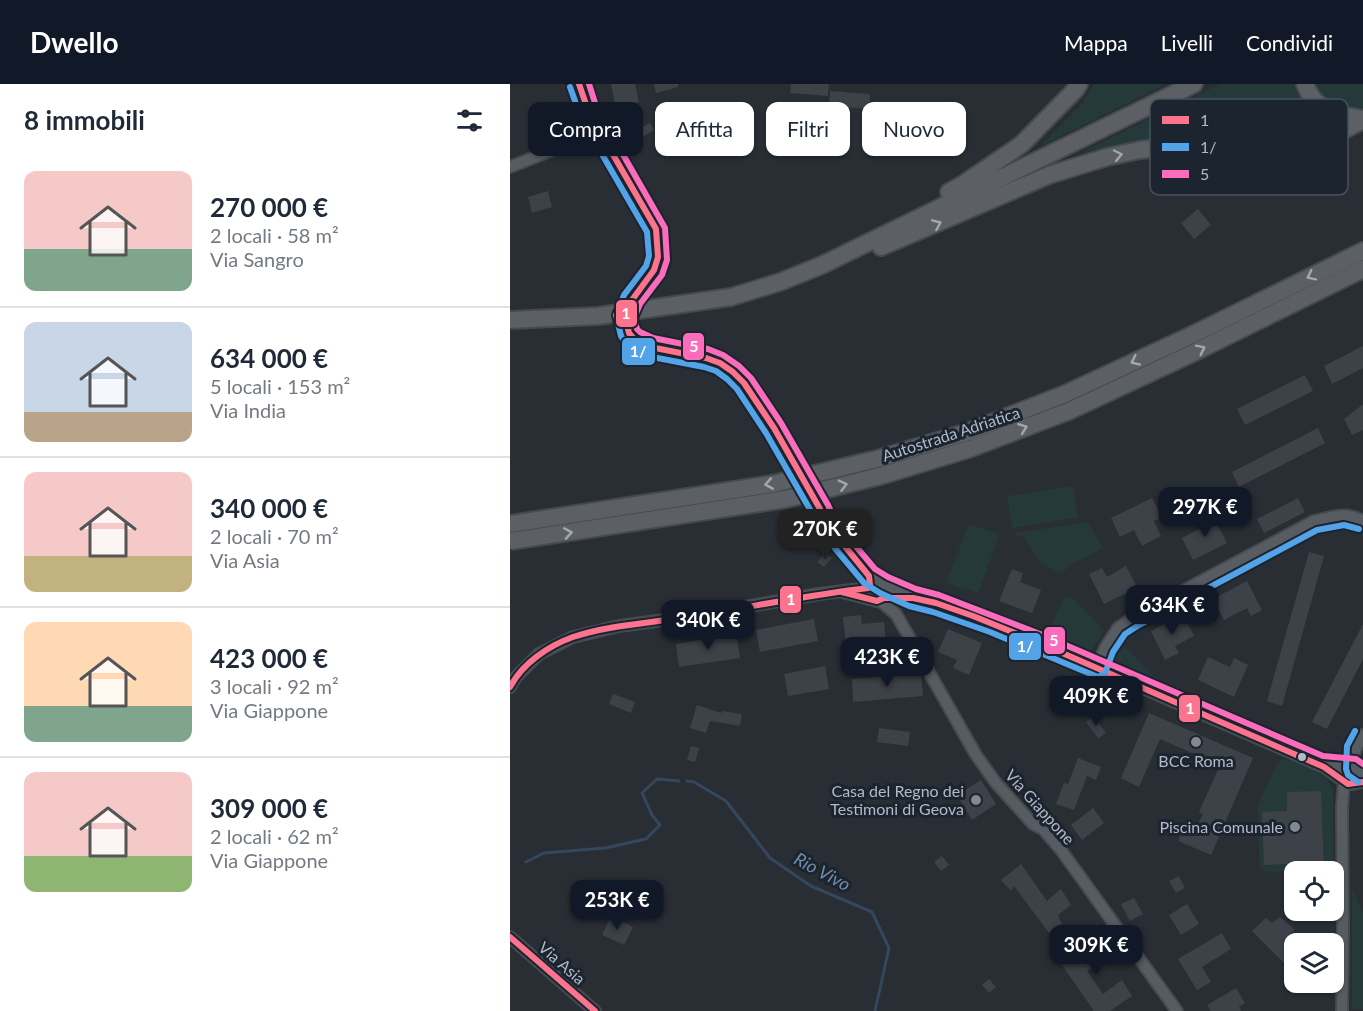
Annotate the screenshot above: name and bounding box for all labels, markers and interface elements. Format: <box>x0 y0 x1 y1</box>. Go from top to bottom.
text: Dwello <box>30 25 118 59</box>
text: Mappa <box>1064 30 1128 55</box>
text: Livelli <box>1161 30 1213 55</box>
text: Condividi <box>1246 30 1333 55</box>
legend <box>1150 99 1348 195</box>
chip: Compra <box>528 102 643 156</box>
chip: Affitta <box>655 102 754 156</box>
chip: Filtri <box>766 102 850 156</box>
chip: Nuovo <box>862 102 966 156</box>
text: 8 immobili <box>24 104 145 136</box>
icon: filters <box>453 104 486 137</box>
text: 1 <box>1200 110 1209 129</box>
text: 1/ <box>1200 137 1217 156</box>
one-way arrow <box>1113 149 1123 162</box>
text: 5 <box>1200 164 1209 183</box>
text: 270 000 € <box>210 191 328 223</box>
icon: home <box>72 195 144 267</box>
one-way arrow <box>930 219 941 231</box>
text: 2 locali · 58 m² <box>210 223 339 247</box>
text: Via Sangro <box>210 247 304 271</box>
one-way arrow <box>1306 269 1317 281</box>
line badge: 1 <box>615 299 638 328</box>
text: 1 <box>621 303 631 322</box>
line badge: 5 <box>682 332 705 361</box>
text: 5 <box>689 336 699 355</box>
line badge: 1/ <box>621 337 656 366</box>
text: 1/ <box>630 341 646 360</box>
text: 634 000 € <box>210 342 328 374</box>
one-way arrow <box>1195 345 1206 356</box>
icon: home <box>72 346 144 418</box>
one-way arrow <box>1130 354 1141 366</box>
text: 5 locali · 153 m² <box>210 374 350 398</box>
text: Via India <box>210 398 286 422</box>
street label: Autostrada Adriatica <box>880 402 1022 465</box>
one-way arrow <box>1018 423 1028 436</box>
one-way arrow <box>765 477 775 490</box>
one-way arrow <box>837 480 847 493</box>
pin: 297K € <box>1156 487 1254 538</box>
text: 340 000 € <box>210 492 328 524</box>
text: 297K € <box>1173 494 1237 518</box>
icon: home <box>72 496 144 568</box>
pin: 270K € <box>776 509 874 560</box>
text: 270K € <box>793 516 857 540</box>
text: 2 locali · 70 m² <box>210 524 339 548</box>
one-way arrow <box>563 527 572 539</box>
text: Via Asia <box>210 548 280 572</box>
line badge: 1 <box>779 585 802 614</box>
pin: 634K € <box>1123 585 1221 636</box>
text: 1 <box>786 589 796 608</box>
text: 634K € <box>1140 592 1204 616</box>
pin: 340K € <box>659 600 757 651</box>
text: 340K € <box>676 607 740 631</box>
line badge: 5 <box>1043 626 1066 655</box>
text: 5 <box>1049 630 1059 649</box>
line badge: 1/ <box>1008 632 1042 661</box>
text: 1/ <box>1017 636 1033 655</box>
pin: 423K € <box>838 637 936 688</box>
text: 423 000 € <box>210 642 328 674</box>
text: 423K € <box>855 644 919 668</box>
icon: home <box>72 646 144 718</box>
text: 3 locali · 92 m² <box>210 674 339 698</box>
pin: 409K € <box>1047 676 1145 727</box>
text: 409K € <box>1064 683 1128 707</box>
line badge: 1 <box>1178 694 1201 723</box>
text: Via Giappone <box>210 698 328 722</box>
text: 1 <box>1185 698 1195 717</box>
marker: BCC Roma <box>1189 735 1203 749</box>
place label: BCC Roma <box>1158 751 1234 770</box>
unlabelled marker <box>1296 751 1308 763</box>
street label: Via Giappone <box>1002 765 1079 848</box>
place label: Casa del Regno dei Testimoni di Geova <box>830 781 964 818</box>
text: 309 000 € <box>210 792 328 824</box>
marker: Casa del Regno dei Testimoni di Geova <box>969 793 983 807</box>
icon: home <box>72 796 144 868</box>
place label: Piscina Comunale <box>1159 817 1283 836</box>
marker: Piscina Comunale <box>1288 820 1302 834</box>
text: 2 locali · 62 m² <box>210 824 339 848</box>
water label: Rio Vivo <box>791 847 854 895</box>
text: Via Giappone <box>210 848 328 872</box>
map controls <box>1284 861 1344 993</box>
button: locate <box>1284 861 1344 921</box>
pin: 253K € <box>568 880 666 931</box>
text: 253K € <box>585 887 649 911</box>
pin: 309K € <box>1047 925 1145 976</box>
text: 309K € <box>1064 932 1128 956</box>
button: layers <box>1284 933 1344 993</box>
street label: Via Asia <box>535 937 590 988</box>

